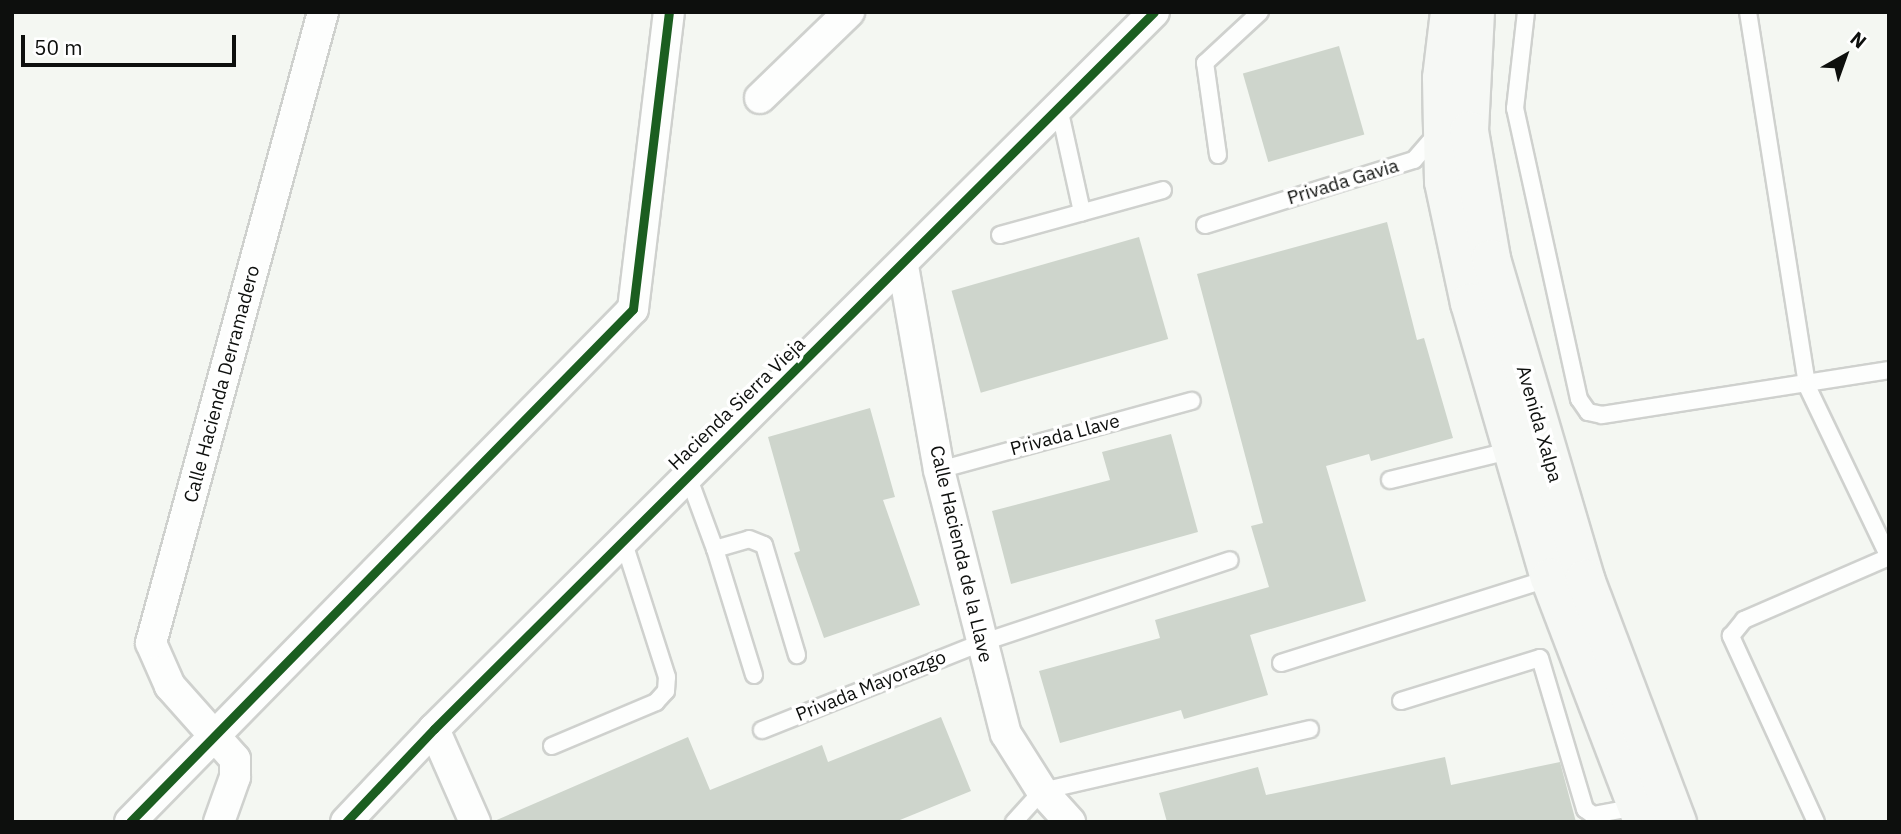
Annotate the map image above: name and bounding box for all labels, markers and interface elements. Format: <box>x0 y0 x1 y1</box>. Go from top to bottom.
scale bar <box>24 21 240 65</box>
north arrow <box>1810 21 1880 91</box>
text: N <box>1846 26 1871 54</box>
text: 50 m <box>34 33 83 61</box>
street label: Privada Gavia <box>1284 154 1402 210</box>
street label: Calle Hacienda Derramadero <box>179 263 265 505</box>
street label: Hacienda Sierra Vieja <box>664 333 810 475</box>
street label: Avenida Xalpa <box>1511 363 1567 485</box>
street label: Privada Llave <box>1008 409 1122 461</box>
street label: Calle Hacienda de la Llave <box>925 443 997 665</box>
street label: Privada Mayorazgo <box>793 645 949 727</box>

